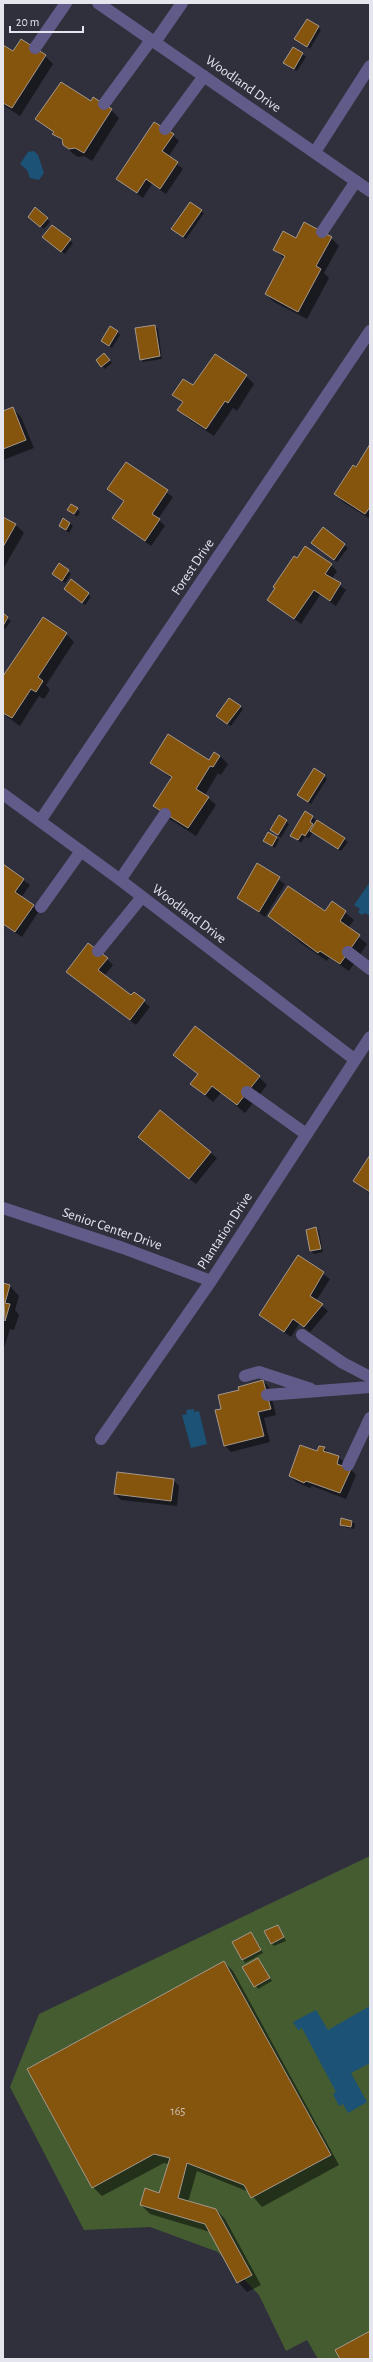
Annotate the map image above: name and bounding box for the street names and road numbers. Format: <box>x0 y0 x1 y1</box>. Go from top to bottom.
street label: Woodland Drive <box>203 53 283 115</box>
street label: Forest Drive <box>169 536 217 598</box>
street label: Woodland Drive <box>149 882 229 946</box>
street label: Plantation Drive <box>195 1190 255 1272</box>
street label: Senior Center Drive <box>60 1205 164 1253</box>

